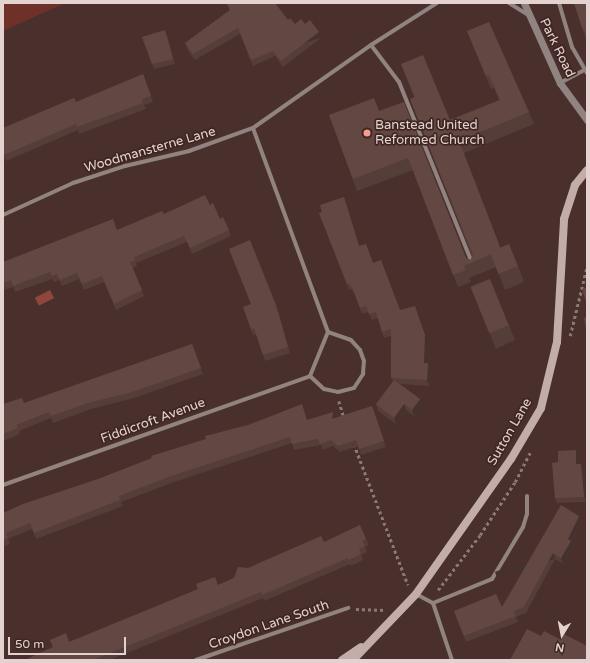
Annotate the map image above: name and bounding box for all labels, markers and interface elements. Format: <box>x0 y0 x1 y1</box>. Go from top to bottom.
street label: Park Road <box>536 16 578 80</box>
place label: Banstead United Reformed Church <box>375 118 484 149</box>
street label: Woodmansterne Lane <box>83 124 217 176</box>
marker: Banstead United Reformed Church <box>362 128 372 138</box>
street label: Fiddicroft Avenue <box>99 395 207 447</box>
street label: Sutton Lane <box>485 396 535 468</box>
street label: Croydon Lane South <box>207 597 331 653</box>
north arrow <box>542 615 582 655</box>
scale bar <box>10 629 128 655</box>
text: 50 m <box>15 637 44 651</box>
text: N <box>554 640 565 654</box>

